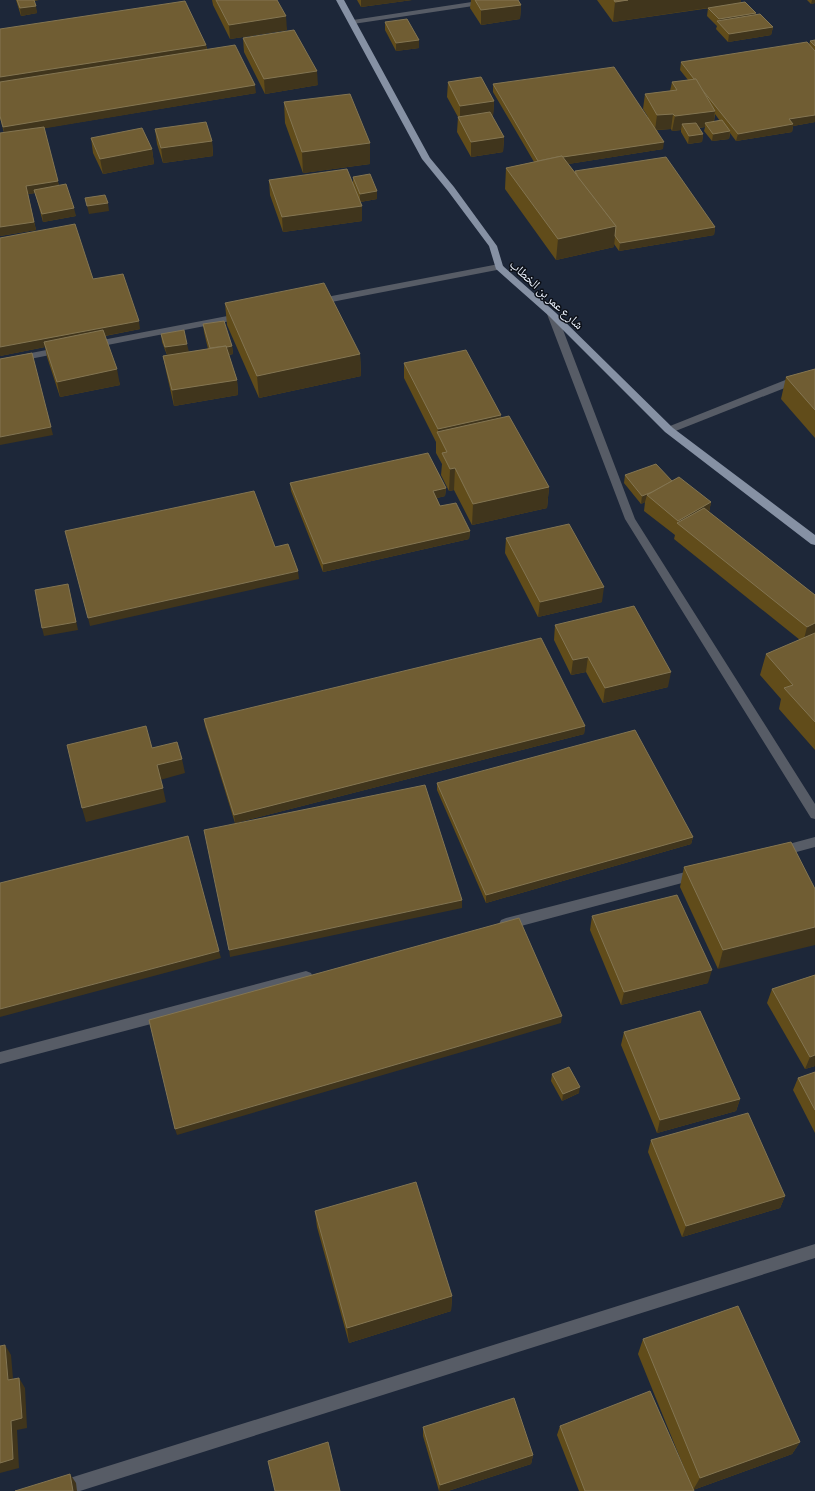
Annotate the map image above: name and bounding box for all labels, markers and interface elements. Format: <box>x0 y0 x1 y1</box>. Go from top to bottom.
street label: شارع عمر بن الخطاب <box>505 256 587 334</box>

